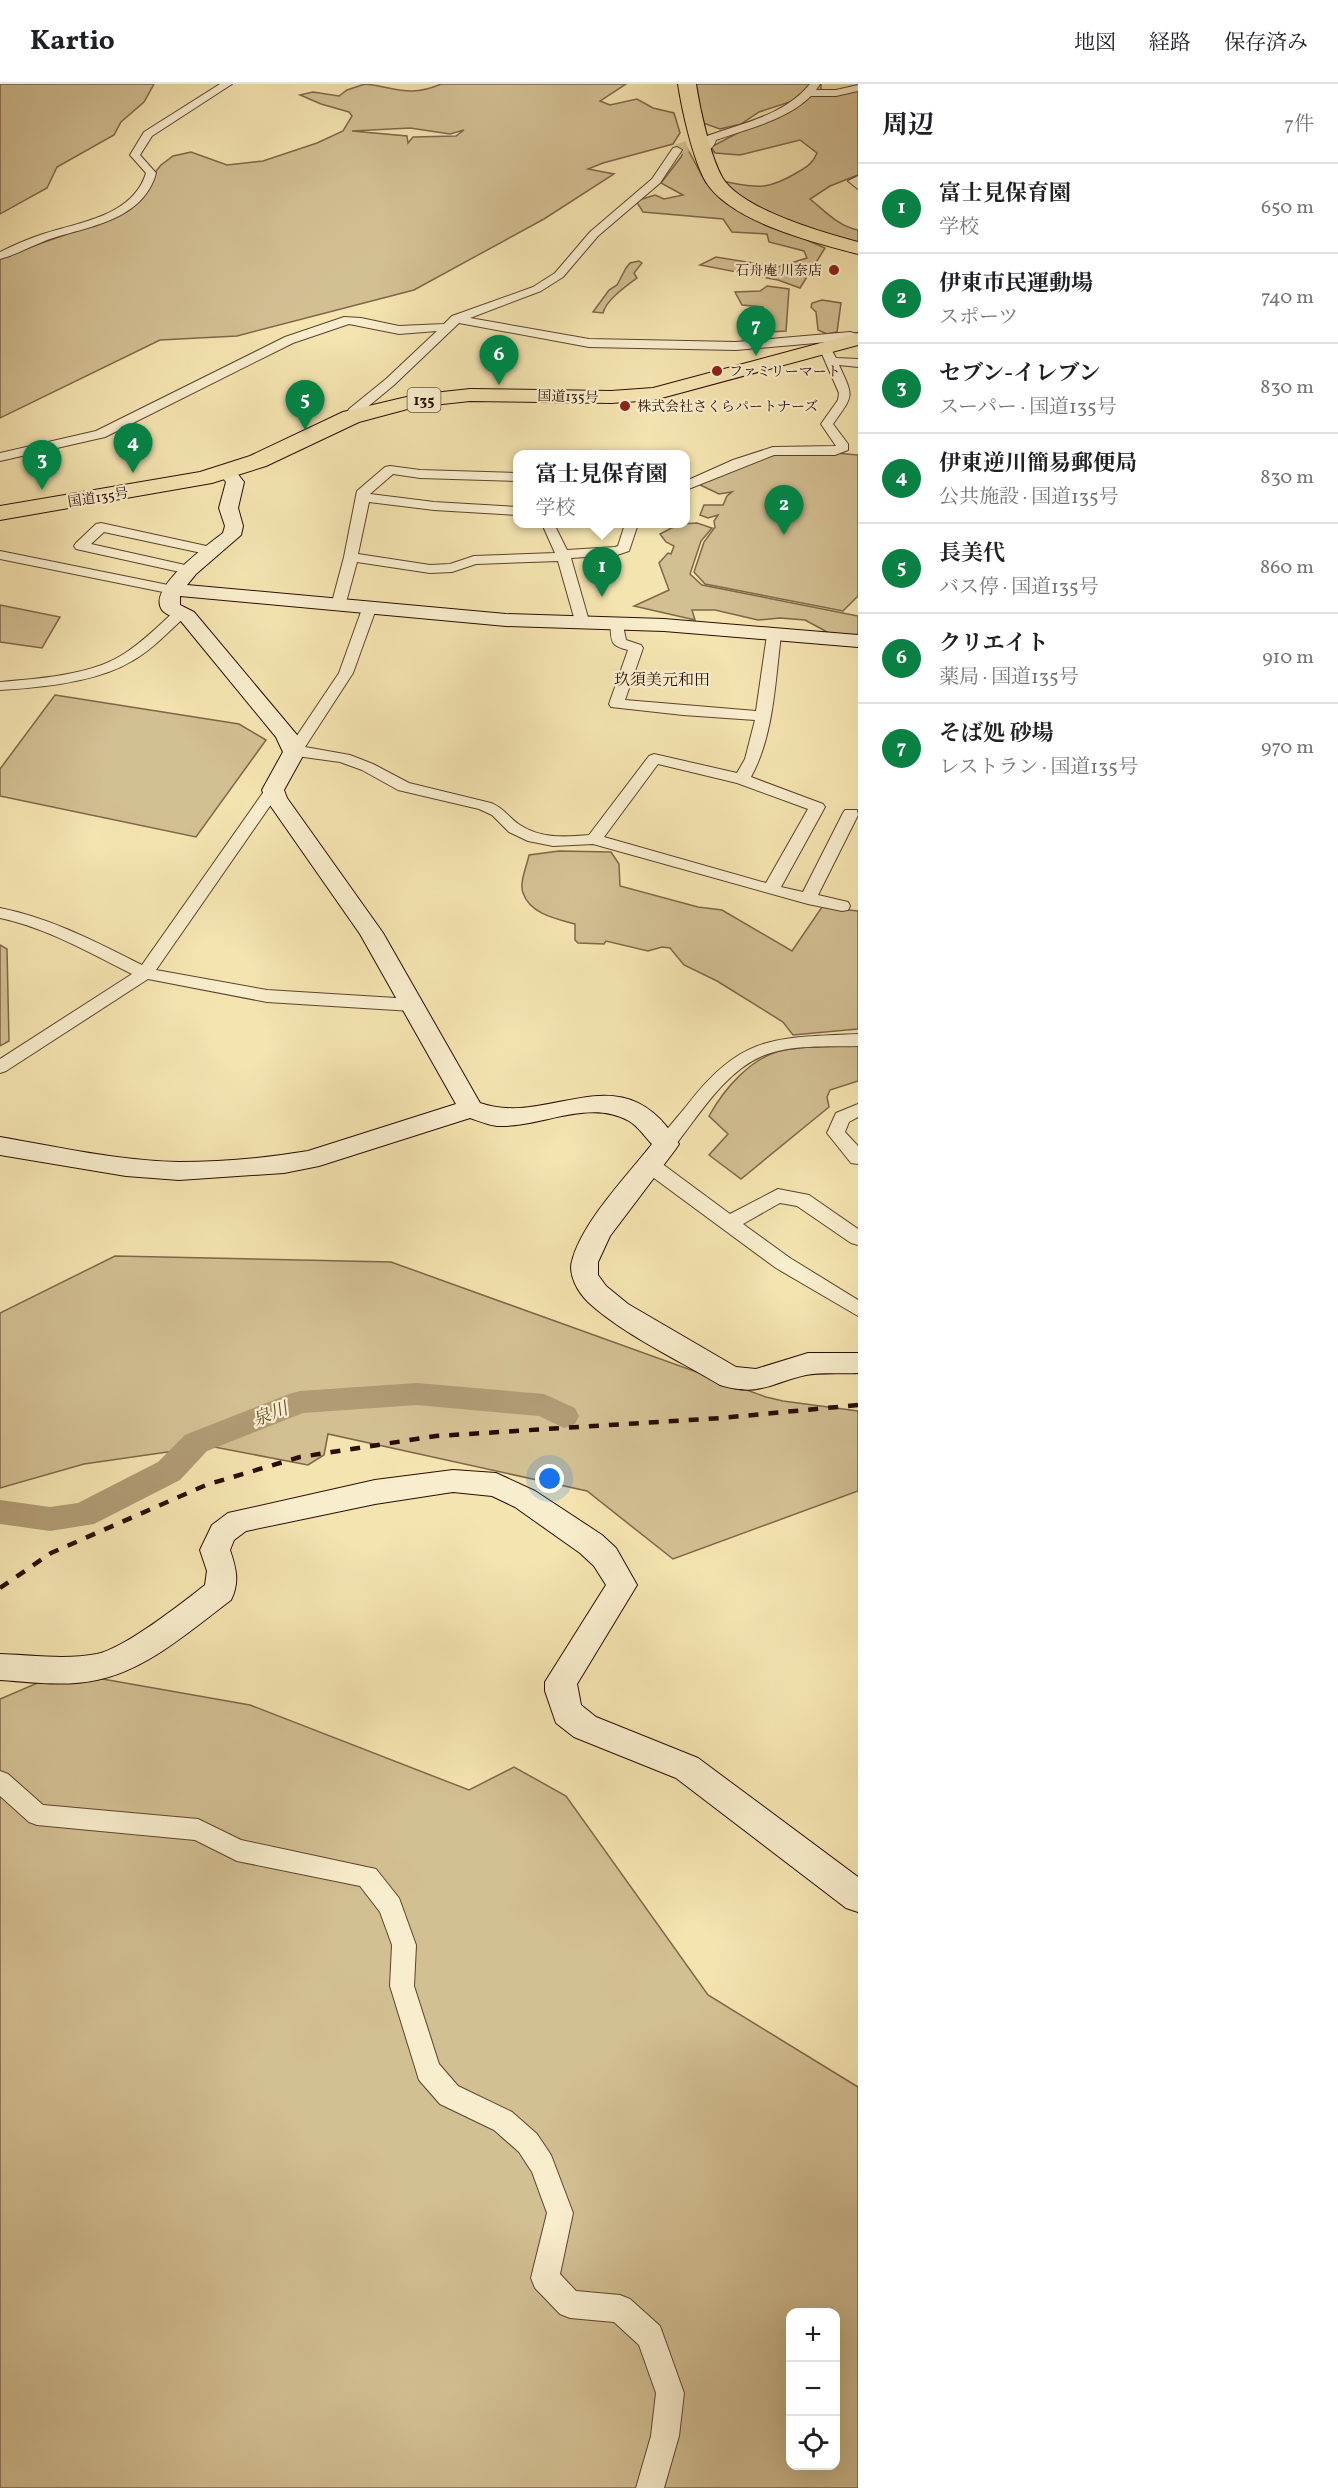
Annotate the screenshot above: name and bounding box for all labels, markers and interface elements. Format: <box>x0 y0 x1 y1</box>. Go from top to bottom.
text: Kartio <box>30 22 115 61</box>
text: 地図 <box>1074 29 1116 58</box>
text: 経路 <box>1149 29 1191 58</box>
text: 保存済み <box>1224 29 1308 58</box>
text: 周辺 <box>882 108 934 144</box>
text: 7件 <box>1284 111 1314 139</box>
text: 富士見保育園 <box>939 179 1071 210</box>
text: 1 <box>897 194 906 222</box>
text: 650 m <box>1261 194 1314 222</box>
text: 学校 <box>939 214 979 242</box>
place label: 石舟庵 川奈店 <box>735 262 822 281</box>
marker: 石舟庵 川奈店 <box>827 263 841 277</box>
text: 伊東市民運動場 <box>939 269 1093 300</box>
text: 2 <box>896 284 907 312</box>
text: 740 m <box>1261 284 1314 312</box>
text: スポーツ <box>939 304 1018 332</box>
pin: 7 <box>736 306 776 356</box>
pin: 6 <box>480 336 518 385</box>
text: セブン-イレブン <box>939 359 1100 390</box>
place label: ファミリーマート <box>729 363 841 382</box>
marker: ファミリーマート <box>710 364 724 378</box>
text: 3 <box>896 374 907 402</box>
text: 830 m <box>1260 374 1314 402</box>
pin: 5 <box>286 380 324 430</box>
street label: 国道135号 <box>537 387 599 408</box>
road number: 135 <box>408 388 440 412</box>
text: スーパー · 国道135号 <box>939 394 1117 422</box>
place label: 株式会社さくらパートナーズ <box>637 398 818 417</box>
marker: 株式会社さくらパートナーズ <box>618 399 632 413</box>
pin: 4 <box>114 424 152 473</box>
pin: 3 <box>22 440 62 490</box>
text: 伊東逆川簡易郵便局 <box>939 449 1137 480</box>
popup <box>513 450 690 528</box>
text: 富士見保育園 <box>535 460 668 491</box>
text: 4 <box>895 464 908 492</box>
text: 830 m <box>1260 464 1314 492</box>
street label: 国道135号 <box>66 484 130 513</box>
text: 公共施設 · 国道135号 <box>939 484 1119 512</box>
pin: 2 <box>764 486 804 535</box>
text: 学校 <box>535 495 575 523</box>
text: 長美代 <box>939 539 1005 570</box>
pin: 1 <box>582 548 622 597</box>
text: 5 <box>897 554 906 582</box>
text: 860 m <box>1260 554 1314 582</box>
text: バス停 · 国道135号 <box>939 574 1099 602</box>
text: クリエイト <box>939 629 1049 660</box>
text: 6 <box>896 644 907 672</box>
text: 910 m <box>1262 644 1314 672</box>
text: 薬局 · 国道135号 <box>939 664 1079 692</box>
district label: 玖須美元和田 <box>614 670 710 692</box>
text: そば処 砂場 <box>939 719 1053 750</box>
text: 7 <box>897 734 906 762</box>
text: 970 m <box>1261 734 1314 762</box>
text: レストラン · 国道135号 <box>939 754 1138 782</box>
water label: 泉川 <box>249 1397 294 1434</box>
your location <box>535 1464 564 1493</box>
map controls <box>786 2308 840 2470</box>
button: + <box>786 2308 840 2362</box>
button: − <box>786 2362 840 2416</box>
button: locate <box>786 2416 840 2470</box>

